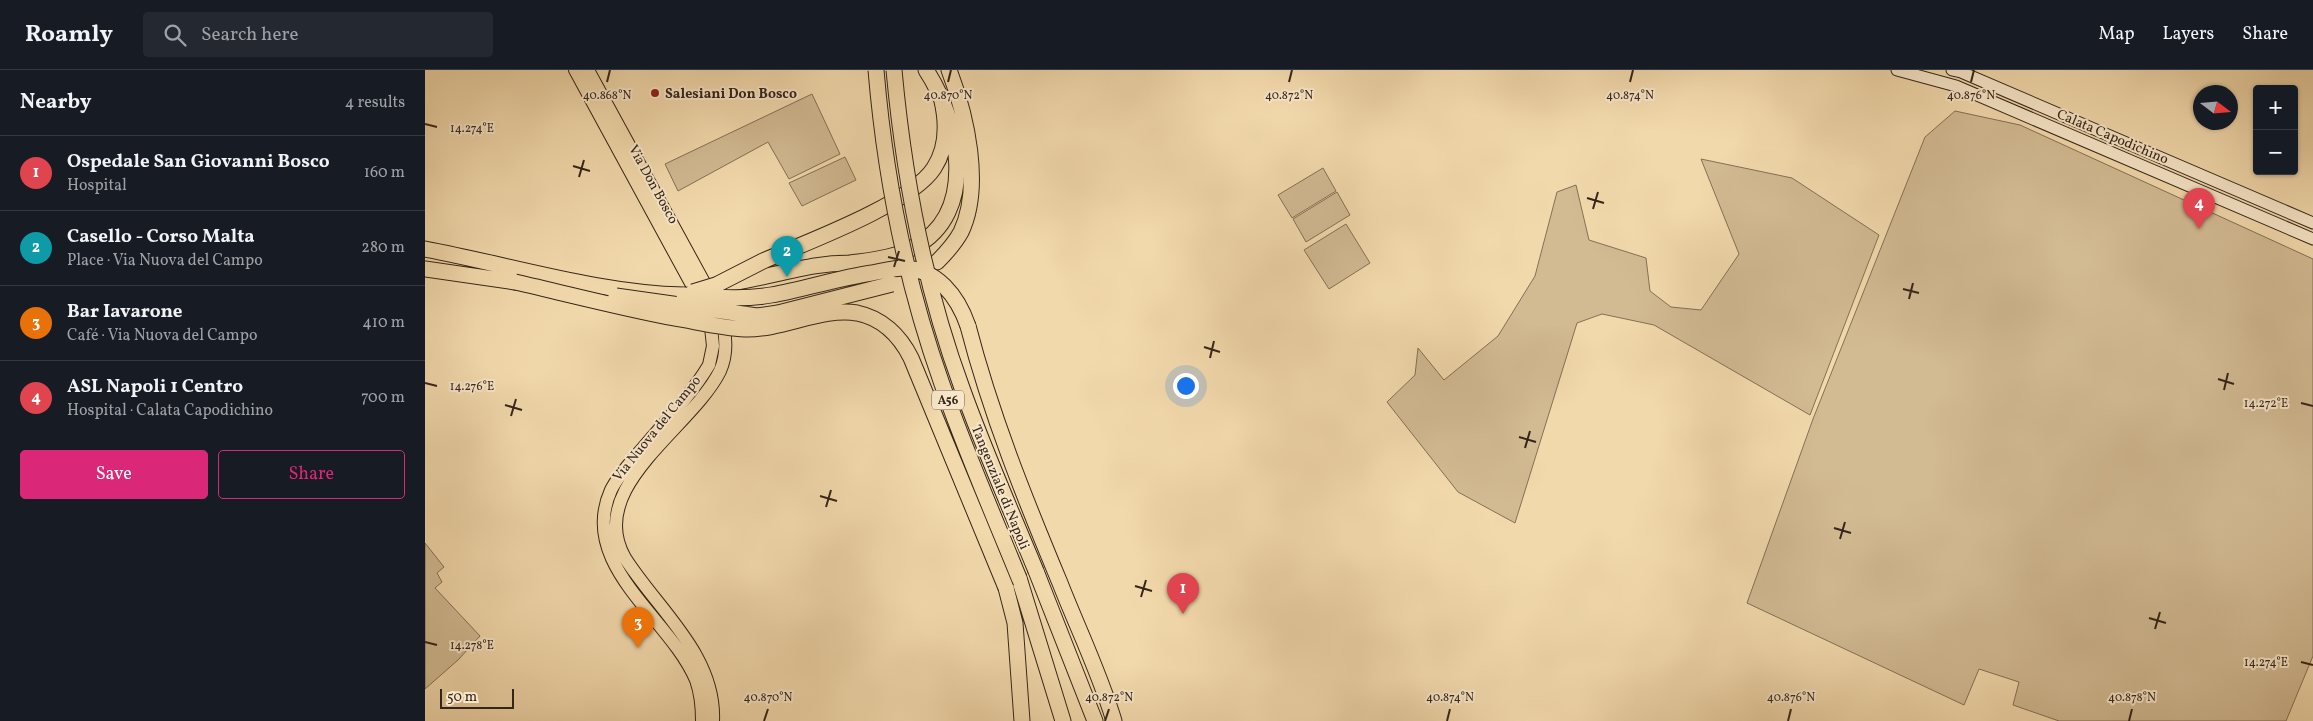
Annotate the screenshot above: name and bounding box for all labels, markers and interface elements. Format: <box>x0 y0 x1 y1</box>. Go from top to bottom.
search box <box>143 12 493 57</box>
text: Roamly <box>25 18 113 52</box>
icon: search <box>161 21 189 49</box>
text: Search here <box>201 22 298 48</box>
text: Map <box>2098 22 2134 47</box>
text: Layers <box>2162 22 2214 47</box>
text: Share <box>2242 22 2288 47</box>
place label: Salesiani Don Bosco <box>665 85 797 104</box>
north arrow <box>2193 85 2238 130</box>
map controls <box>2253 85 2298 175</box>
button: + <box>2253 85 2298 130</box>
marker: Salesiani Don Bosco <box>649 87 661 99</box>
text: Nearby <box>20 88 91 117</box>
text: 40.868°N <box>583 88 631 104</box>
text: 40.870°N <box>924 88 972 104</box>
text: 40.872°N <box>1265 88 1313 104</box>
text: 40.874°N <box>1606 88 1654 104</box>
text: 40.876°N <box>1947 88 1995 104</box>
text: 4 results <box>345 92 405 114</box>
street label: Calata Capodichino <box>2054 105 2171 170</box>
text: 14.274°E <box>450 121 494 137</box>
button: − <box>2253 130 2298 175</box>
street label: Via Don Bosco <box>623 142 682 228</box>
text: Ospedale San Giovanni Bosco <box>67 149 330 175</box>
text: 1 <box>33 162 39 184</box>
text: 160 m <box>364 162 405 184</box>
text: Hospital <box>67 175 127 197</box>
pin: 4 <box>2183 188 2215 229</box>
text: Casello - Corso Malta <box>67 224 255 250</box>
pin: 2 <box>771 236 803 277</box>
text: 2 <box>32 237 40 259</box>
text: 280 m <box>361 237 405 259</box>
text: Place · Via Nuova del Campo <box>67 250 263 272</box>
text: Bar Iavarone <box>67 299 182 325</box>
text: 3 <box>32 312 40 334</box>
text: 410 m <box>362 312 405 334</box>
text: Café · Via Nuova del Campo <box>67 325 257 347</box>
street label: Via Nuova del Campo <box>609 372 706 486</box>
your location <box>1173 373 1199 399</box>
text: ASL Napoli 1 Centro <box>67 374 243 400</box>
text: 14.276°E <box>450 379 494 395</box>
text: 4 <box>31 387 41 409</box>
text: 700 m <box>361 387 405 409</box>
road number: A56 <box>932 390 964 410</box>
text: 14.272°E <box>2244 396 2288 412</box>
text: Hospital · Calata Capodichino <box>67 400 273 422</box>
street label: Tangenziale di Napoli <box>966 423 1033 553</box>
button: Save <box>20 450 208 499</box>
button: Share <box>218 450 405 499</box>
pin: 1 <box>1167 573 1199 614</box>
pin: 3 <box>622 607 654 648</box>
text: 14.278°E <box>450 638 494 654</box>
text: 14.274°E <box>2244 655 2288 671</box>
scale bar <box>440 686 514 709</box>
text: 50 m <box>447 688 477 707</box>
text: 40.870°N <box>744 690 792 706</box>
text: 40.872°N <box>1085 690 1133 706</box>
text: 40.874°N <box>1426 690 1474 706</box>
text: 40.876°N <box>1767 690 1815 706</box>
text: 40.878°N <box>2108 690 2156 706</box>

